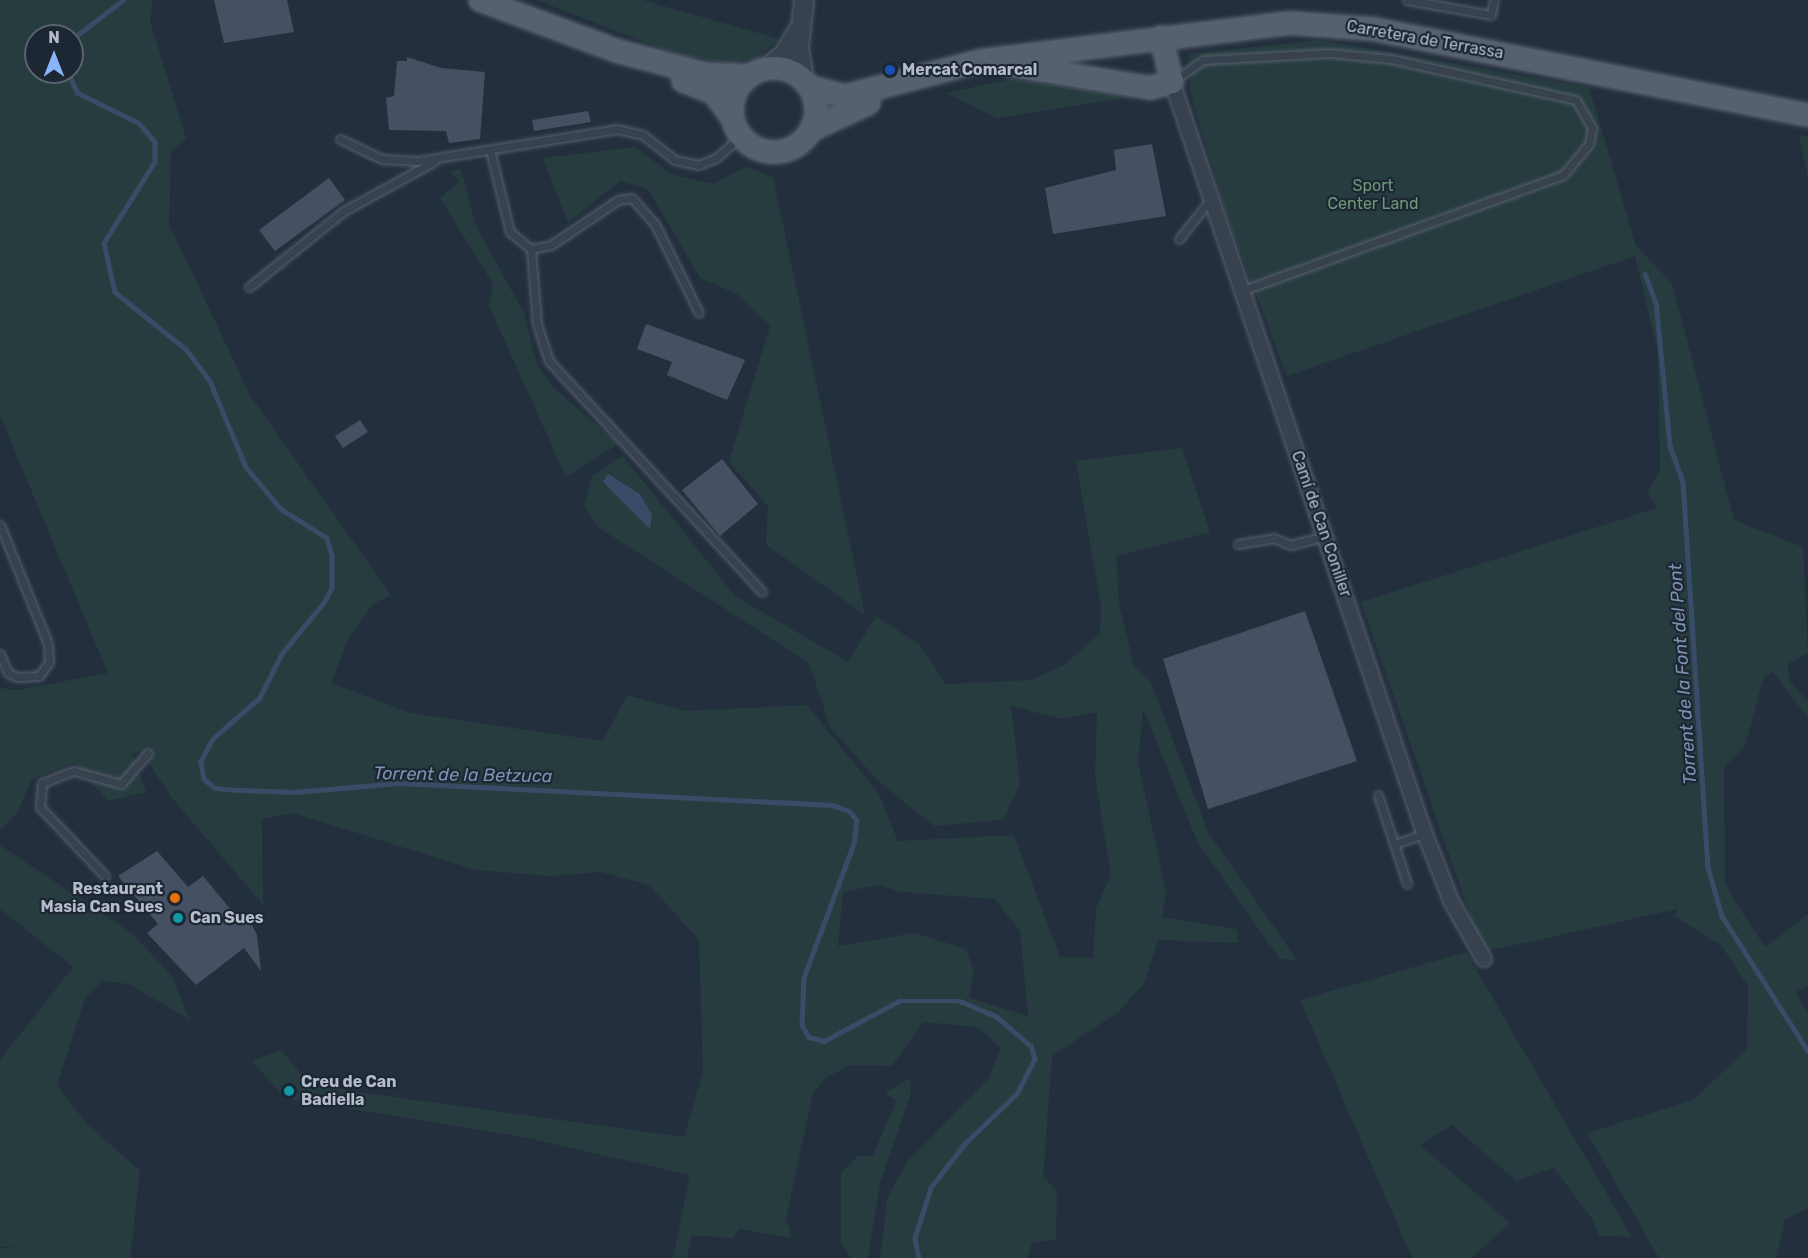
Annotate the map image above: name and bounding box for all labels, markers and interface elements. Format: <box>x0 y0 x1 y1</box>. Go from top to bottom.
street label: Carretera de Terrassa <box>1345 17 1505 63</box>
north arrow <box>24 24 84 84</box>
text: N <box>48 28 60 47</box>
place label: Mercat Comarcal <box>902 60 1037 80</box>
marker: Mercat Comarcal <box>883 63 897 77</box>
park label: Sport Center Land <box>1327 176 1419 214</box>
street label: Camí de Can Coniller <box>1287 448 1355 600</box>
water label: Torrent de la Font del Pont <box>1664 563 1702 785</box>
water label: Torrent de la Betzuca <box>373 763 553 787</box>
place label: Restaurant Masia Can Sues <box>40 879 163 917</box>
marker: Restaurant Masia Can Sues <box>168 891 182 905</box>
place label: Can Sues <box>190 908 264 928</box>
marker: Can Sues <box>171 911 185 925</box>
place label: Creu de Can Badiella <box>301 1072 397 1110</box>
marker: Creu de Can Badiella <box>282 1084 296 1098</box>

